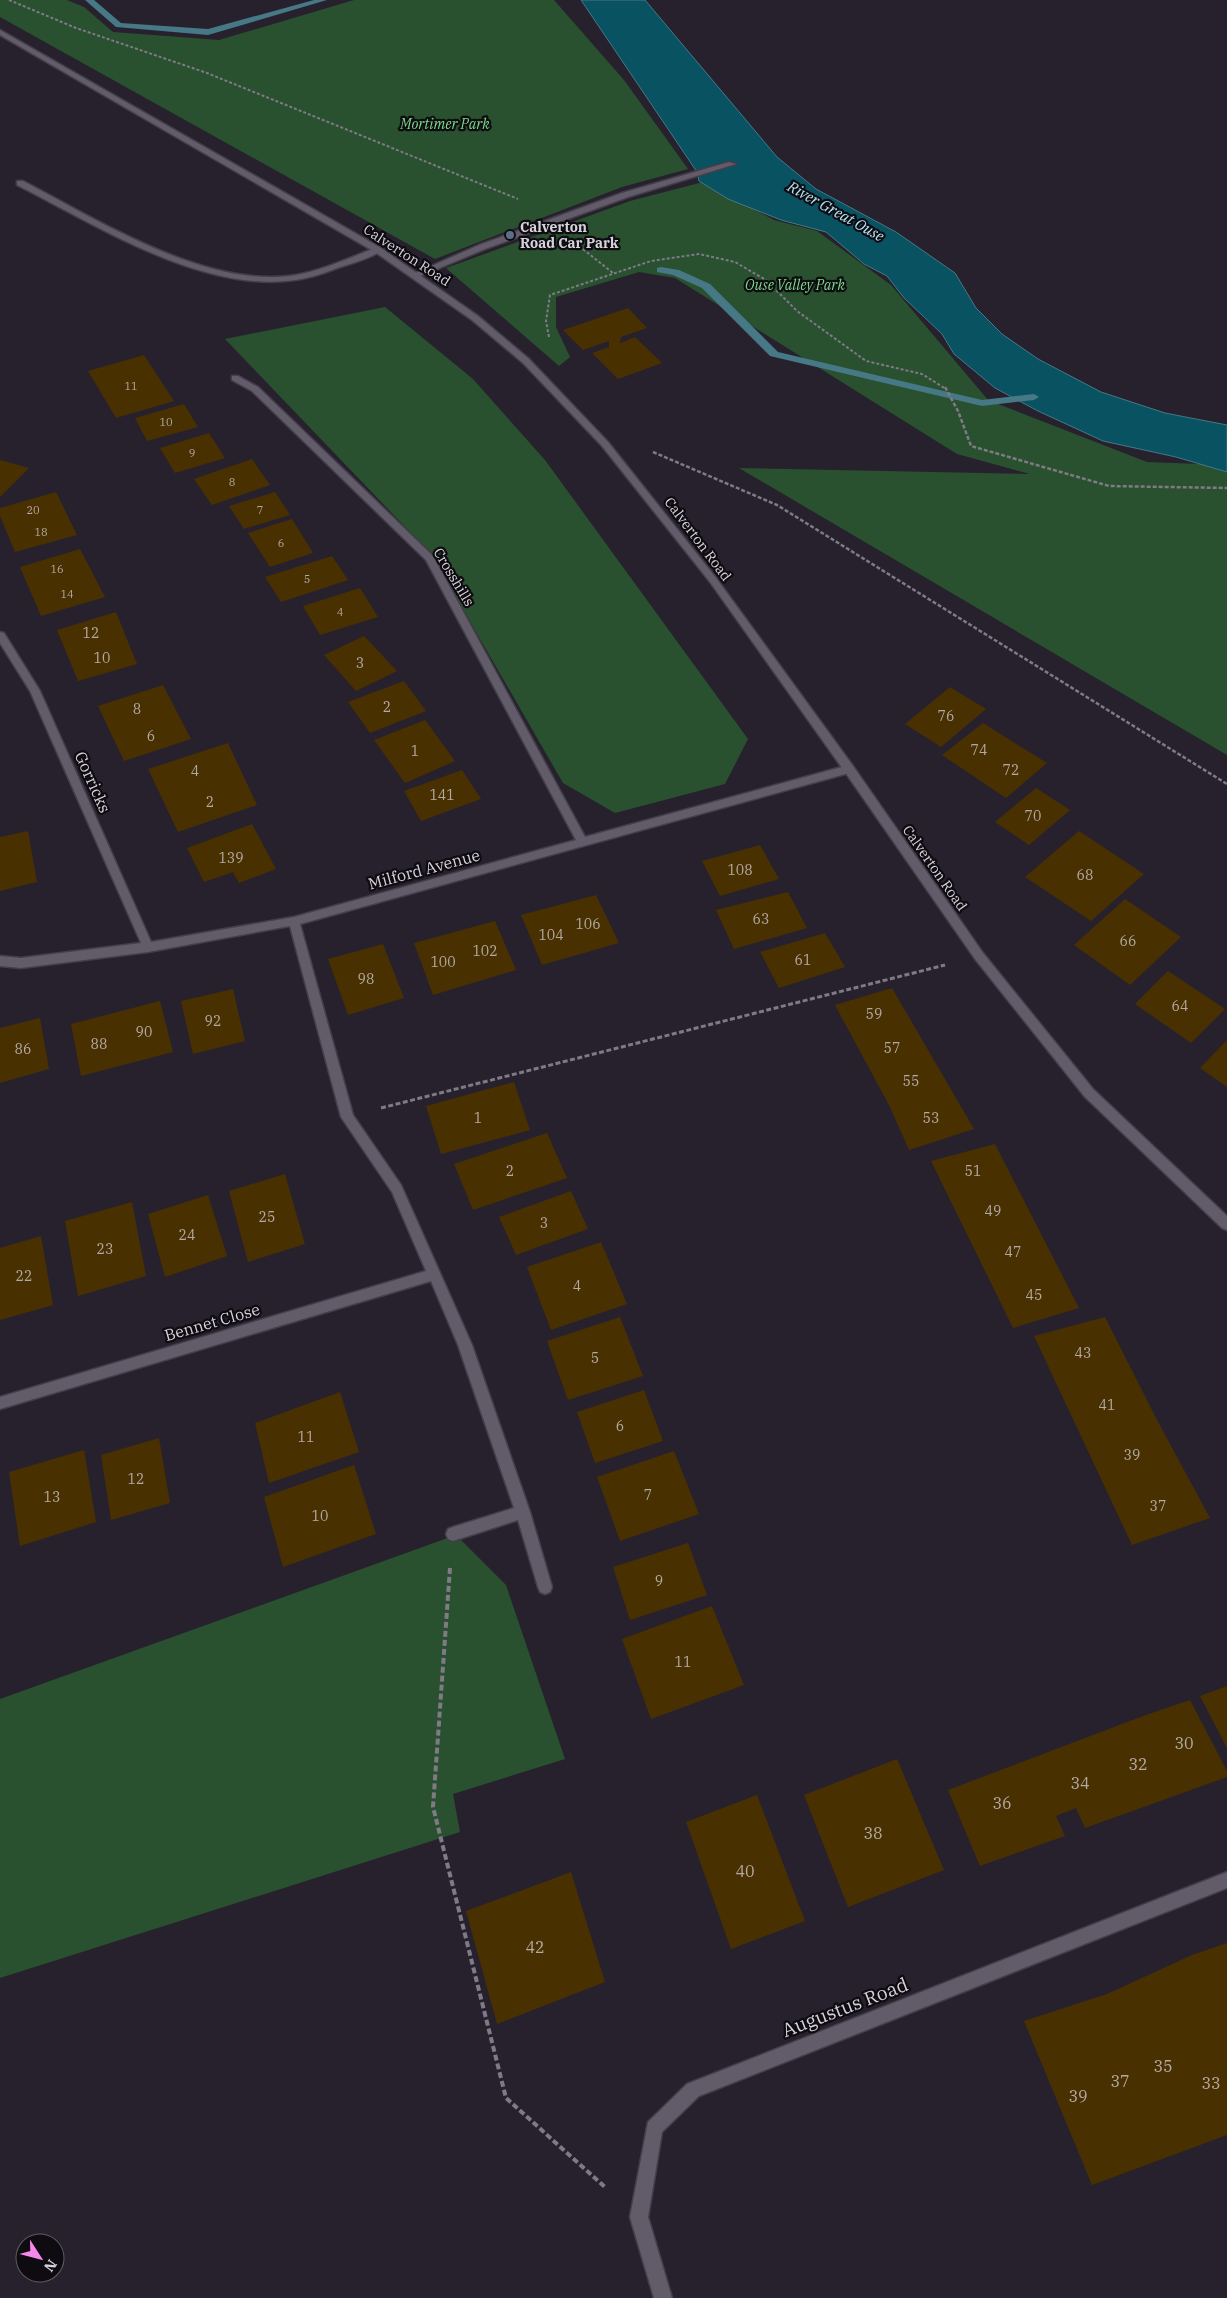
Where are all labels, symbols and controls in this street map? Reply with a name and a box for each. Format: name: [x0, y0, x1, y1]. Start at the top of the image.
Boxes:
park label: Mortimer Park: [399, 115, 490, 133]
water label: River Great Ouse: [783, 176, 888, 246]
place label: Calverton Road Car Park: [520, 218, 619, 252]
street label: Calverton Road: [360, 220, 454, 290]
marker: Calverton Road Car Park: [504, 229, 516, 241]
park label: Ouse Valley Park: [745, 276, 845, 294]
house number: 11: [124, 379, 138, 393]
house number: 10: [159, 415, 173, 429]
house number: 9: [189, 446, 195, 460]
house number: 8: [229, 475, 235, 489]
street label: Calverton Road: [661, 493, 736, 585]
house number: 20: [26, 503, 40, 517]
house number: 7: [257, 503, 263, 517]
house number: 18: [34, 525, 48, 539]
house number: 6: [278, 536, 284, 550]
street label: Crosshills: [430, 545, 479, 610]
house number: 16: [50, 562, 64, 576]
house number: 5: [304, 572, 310, 586]
house number: 14: [60, 587, 74, 601]
house number: 4: [337, 605, 344, 619]
house number: 12: [83, 624, 99, 642]
house number: 10: [94, 649, 110, 667]
house number: 3: [356, 654, 364, 672]
house number: 2: [383, 698, 391, 716]
house number: 8: [133, 700, 141, 718]
house number: 76: [938, 707, 954, 725]
house number: 6: [147, 727, 155, 745]
house number: 74: [971, 741, 987, 759]
house number: 1: [411, 742, 419, 760]
street label: Gorricks: [71, 748, 115, 816]
house number: 72: [1003, 761, 1019, 779]
house number: 4: [191, 762, 199, 780]
house number: 141: [429, 786, 455, 804]
house number: 2: [206, 793, 214, 811]
house number: 70: [1025, 807, 1041, 825]
street label: Calverton Road: [899, 822, 971, 915]
street label: Milford Avenue: [366, 844, 482, 894]
house number: 139: [218, 849, 244, 867]
house number: 108: [727, 861, 753, 879]
house number: 68: [1077, 866, 1093, 884]
house number: 63: [753, 910, 769, 928]
house number: 106: [575, 915, 601, 933]
house number: 104: [538, 926, 564, 944]
house number: 66: [1120, 932, 1136, 950]
house number: 102: [472, 942, 498, 960]
house number: 61: [795, 951, 811, 969]
house number: 100: [430, 953, 456, 971]
house number: 98: [358, 970, 374, 988]
house number: 64: [1172, 997, 1188, 1015]
house number: 59: [866, 1005, 882, 1023]
house number: 92: [205, 1012, 221, 1030]
house number: 90: [136, 1023, 152, 1041]
house number: 88: [91, 1035, 107, 1053]
house number: 57: [884, 1039, 900, 1057]
house number: 86: [15, 1040, 31, 1058]
house number: 55: [903, 1072, 919, 1090]
house number: 1: [474, 1109, 482, 1127]
house number: 53: [923, 1109, 939, 1127]
house number: 2: [506, 1162, 514, 1180]
house number: 51: [965, 1162, 981, 1180]
house number: 49: [985, 1202, 1001, 1220]
house number: 25: [259, 1208, 275, 1226]
house number: 3: [540, 1214, 548, 1232]
house number: 24: [179, 1226, 195, 1244]
house number: 23: [97, 1240, 113, 1258]
house number: 47: [1005, 1243, 1021, 1261]
house number: 22: [16, 1267, 32, 1285]
house number: 4: [573, 1277, 581, 1295]
house number: 45: [1026, 1286, 1042, 1304]
street label: Bennet Close: [162, 1299, 262, 1345]
house number: 43: [1075, 1344, 1091, 1362]
house number: 5: [591, 1349, 599, 1367]
house number: 41: [1099, 1396, 1115, 1414]
house number: 6: [616, 1417, 624, 1435]
house number: 11: [298, 1428, 314, 1446]
house number: 39: [1124, 1446, 1140, 1464]
house number: 12: [128, 1470, 144, 1488]
house number: 7: [644, 1486, 652, 1504]
house number: 13: [44, 1488, 60, 1506]
house number: 37: [1150, 1497, 1166, 1515]
house number: 10: [312, 1507, 328, 1525]
house number: 9: [655, 1572, 663, 1590]
house number: 11: [675, 1653, 691, 1671]
house number: 30: [1174, 1733, 1194, 1753]
house number: 32: [1128, 1754, 1148, 1774]
house number: 34: [1070, 1773, 1090, 1793]
house number: 36: [992, 1793, 1012, 1813]
house number: 38: [863, 1823, 883, 1843]
house number: 40: [735, 1861, 755, 1881]
house number: 42: [525, 1937, 545, 1957]
street label: Augustus Road: [779, 1972, 911, 2042]
house number: 35: [1153, 2056, 1173, 2076]
house number: 37: [1110, 2071, 1130, 2091]
house number: 33: [1201, 2073, 1221, 2093]
house number: 39: [1068, 2086, 1088, 2106]
north arrow: [15, 2233, 65, 2283]
text: N: [40, 2256, 61, 2275]

